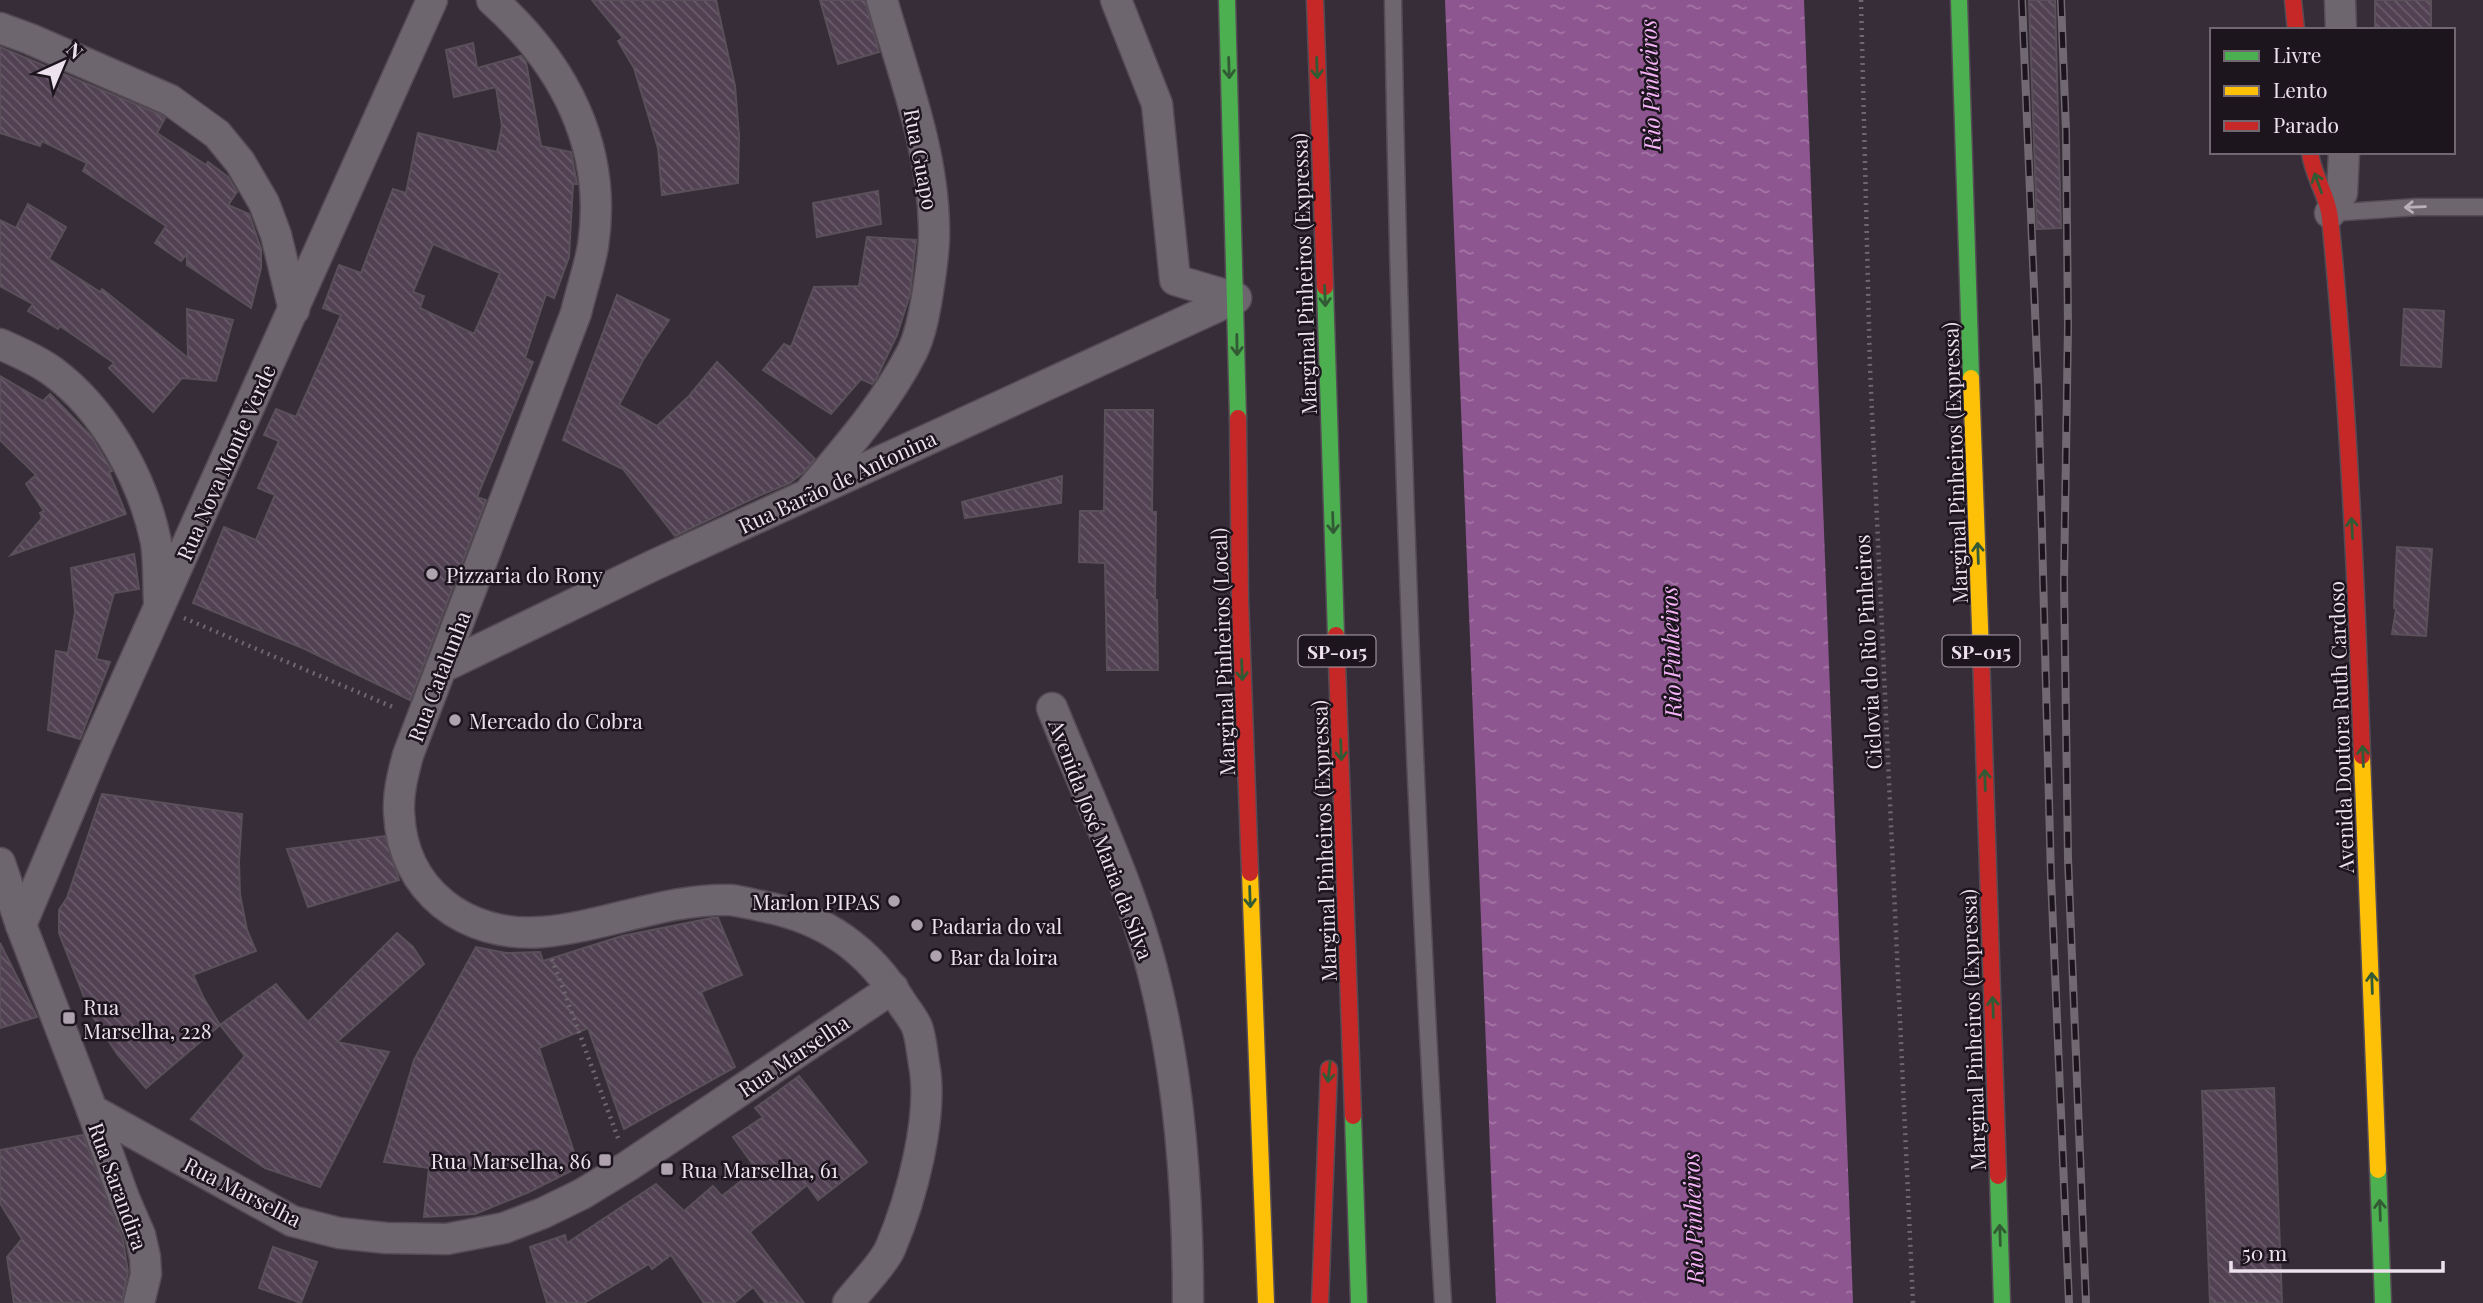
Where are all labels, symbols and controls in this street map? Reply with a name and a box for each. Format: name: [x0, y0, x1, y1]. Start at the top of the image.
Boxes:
water label: Rio Pinheiros: [1631, 18, 1667, 152]
north arrow: [28, 28, 98, 98]
legend: [2210, 28, 2455, 154]
text: N: [62, 36, 90, 64]
text: Livre: [2273, 40, 2321, 68]
one-way arrow: [1223, 56, 1236, 79]
one-way arrow: [1310, 56, 1324, 79]
text: Lento: [2273, 75, 2327, 103]
street label: Rua Guapo: [898, 106, 946, 212]
text: Parado: [2273, 110, 2339, 138]
street label: Marginal Pinheiros (Expressa): [1284, 133, 1322, 415]
one-way arrow: [2311, 172, 2324, 194]
one-way arrow: [2404, 201, 2427, 214]
one-way arrow: [1318, 284, 1331, 307]
street label: Marginal Pinheiros (Expressa): [1935, 322, 1973, 604]
one-way arrow: [1230, 333, 1243, 356]
street label: Rua Nova Monte Verde: [169, 360, 281, 564]
street label: Rua Barão de Antonina: [734, 423, 941, 539]
one-way arrow: [1326, 511, 1339, 534]
one-way arrow: [2346, 517, 2359, 540]
street label: Marginal Pinheiros (Local): [1204, 527, 1240, 777]
street label: Ciclovia do Rio Pinheiros: [1847, 534, 1887, 770]
one-way arrow: [1971, 541, 1985, 564]
place label: Pizzaria do Rony: [446, 560, 603, 588]
marker: Pizzaria do Rony: [424, 566, 440, 582]
street label: Avenida Doutora Ruth Cardoso: [2321, 581, 2359, 874]
water label: Rio Pinheiros: [1652, 585, 1688, 719]
street label: Rua Catalunha: [400, 606, 476, 745]
road number: SP-015: [1298, 636, 1376, 666]
road number: SP-015: [1942, 636, 2020, 666]
one-way arrow: [1236, 658, 1249, 681]
street label: Marginal Pinheiros (Expressa): [1304, 700, 1342, 982]
place label: Mercado do Cobra: [469, 706, 643, 734]
marker: Mercado do Cobra: [447, 712, 463, 728]
street label: Avenida José Maria da Silva: [1043, 714, 1161, 963]
one-way arrow: [1334, 739, 1347, 762]
one-way arrow: [2356, 744, 2369, 767]
one-way arrow: [1979, 769, 1992, 792]
one-way arrow: [1244, 886, 1257, 909]
place label: Marlon PIPAS: [752, 887, 880, 915]
street label: Marginal Pinheiros (Expressa): [1953, 889, 1991, 1171]
marker: Marlon PIPAS: [886, 893, 902, 909]
place label: Padaria do val: [931, 911, 1062, 939]
marker: Padaria do val: [909, 917, 925, 933]
place label: Bar da loira: [950, 942, 1058, 970]
marker: Bar da loira: [928, 948, 944, 964]
one-way arrow: [2365, 972, 2378, 995]
place label: Rua Marselha, 228: [83, 992, 212, 1044]
one-way arrow: [1986, 996, 1999, 1019]
street label: Rua Marselha: [732, 1007, 854, 1102]
marker: Rua Marselha, 228: [61, 1010, 77, 1026]
one-way arrow: [1322, 1060, 1335, 1083]
street label: Rua Sarandira: [83, 1118, 155, 1254]
place label: Rua Marselha, 86: [430, 1146, 591, 1174]
street label: Rua Marselha: [180, 1149, 307, 1233]
water label: Rio Pinheiros: [1674, 1151, 1710, 1285]
marker: Rua Marselha, 86: [597, 1152, 613, 1168]
place label: Rua Marselha, 61: [681, 1155, 839, 1183]
marker: Rua Marselha, 61: [659, 1161, 675, 1177]
one-way arrow: [2373, 1199, 2386, 1222]
one-way arrow: [1993, 1224, 2006, 1247]
scale bar: [2231, 1230, 2443, 1274]
text: 50 m: [2242, 1238, 2288, 1266]

